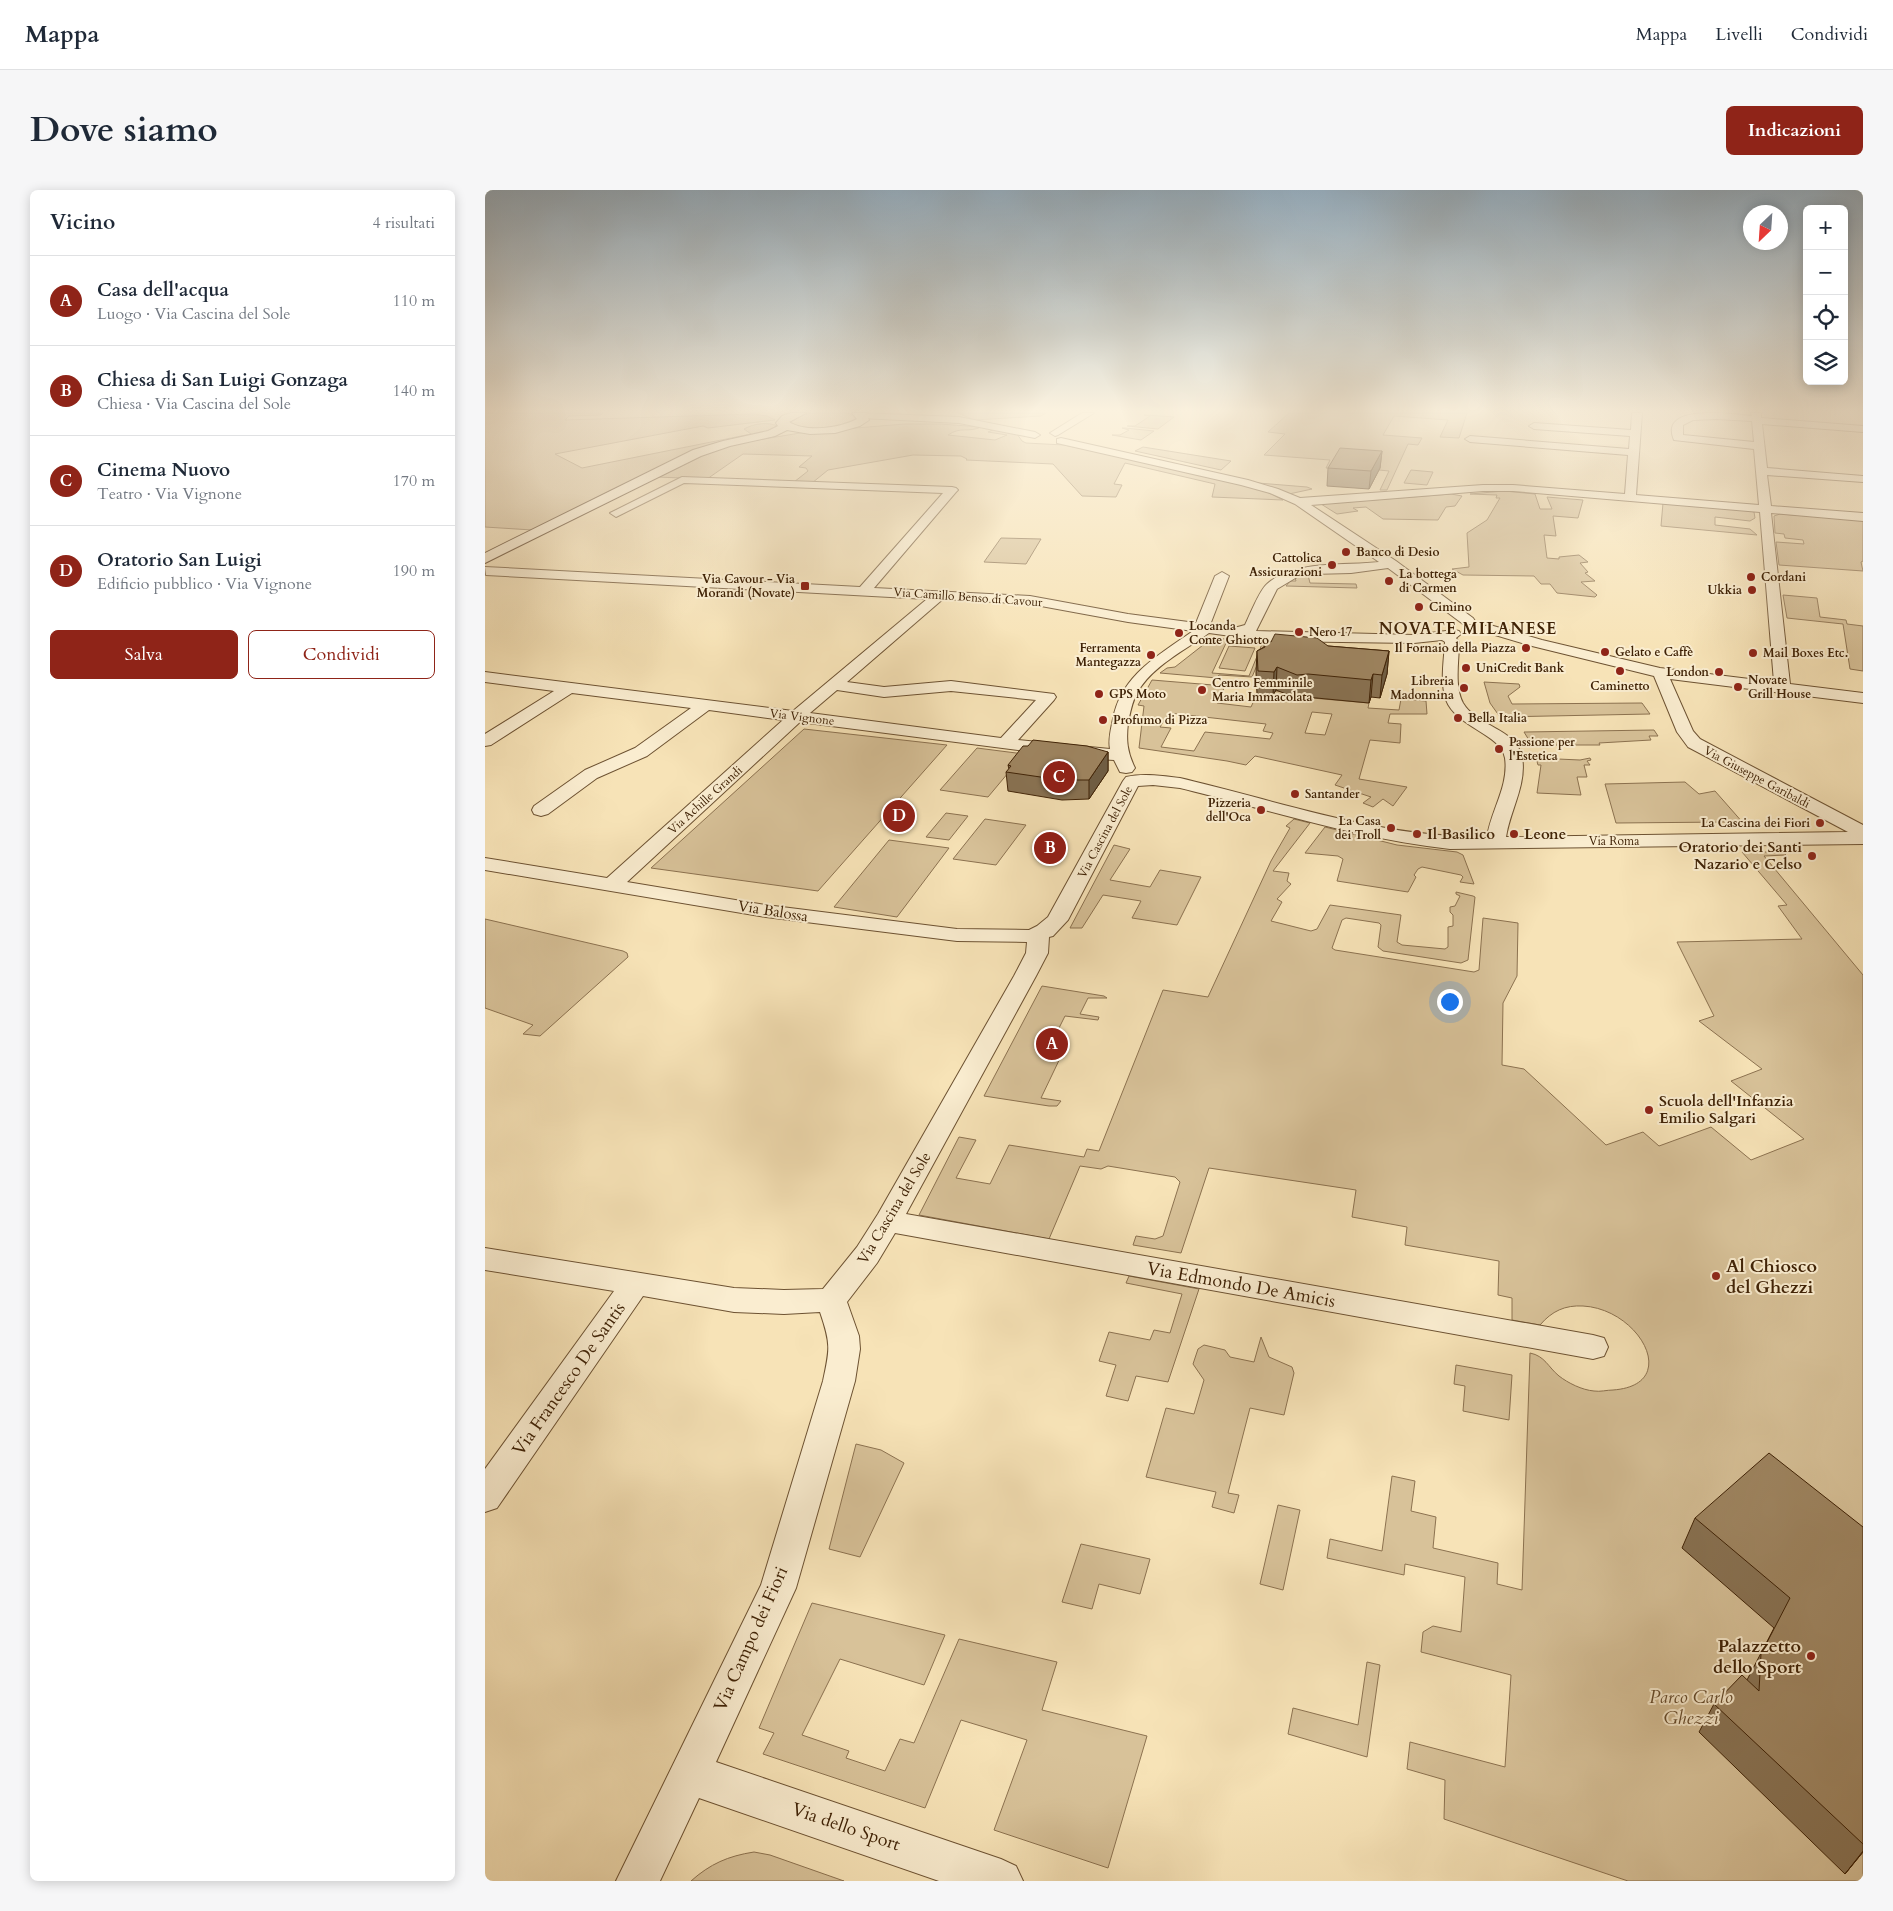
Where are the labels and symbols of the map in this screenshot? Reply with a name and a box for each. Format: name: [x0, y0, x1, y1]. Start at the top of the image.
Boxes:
north arrow: [1743, 205, 1788, 250]
place label: Banco di Desio: [1356, 544, 1439, 560]
marker: Banco di Desio: [1340, 546, 1352, 558]
place label: Cattolica Assicurazioni: [1249, 550, 1322, 580]
marker: Cattolica Assicurazioni: [1326, 559, 1338, 571]
place label: La bottega di Carmen: [1399, 566, 1457, 596]
place label: Cordani: [1761, 569, 1806, 585]
place label: Via Cavour - Via Morandi (Novate): [697, 571, 795, 601]
marker: Cordani: [1745, 571, 1757, 583]
marker: La bottega di Carmen: [1383, 575, 1395, 587]
marker: Via Cavour - Via Morandi (Novate): [799, 580, 811, 592]
place label: Ukkia: [1707, 582, 1742, 598]
street label: Via Camillo Benso di Cavour: [893, 584, 1044, 610]
marker: Ukkia: [1746, 584, 1758, 596]
place label: Cimino: [1429, 599, 1472, 615]
marker: Cimino: [1413, 601, 1425, 613]
place label: Locanda Conte Ghiotto: [1189, 618, 1269, 648]
district label: NOVATE MILANESE: [1379, 618, 1557, 640]
place label: Nero 17: [1309, 624, 1352, 640]
marker: Nero 17: [1293, 626, 1305, 638]
marker: Locanda Conte Ghiotto: [1173, 627, 1185, 639]
place label: Ferramenta Mantegazza: [1075, 640, 1141, 670]
place label: Il Fornaio della Piazza: [1394, 640, 1516, 656]
marker: Il Fornaio della Piazza: [1520, 642, 1532, 654]
place label: Gelato e Caffè: [1615, 644, 1693, 660]
place label: Mail Boxes Etc.: [1763, 645, 1848, 661]
marker: Gelato e Caffè: [1599, 646, 1611, 658]
marker: Mail Boxes Etc.: [1747, 647, 1759, 659]
marker: Ferramenta Mantegazza: [1145, 649, 1157, 661]
place label: UniCredit Bank: [1476, 660, 1565, 676]
marker: UniCredit Bank: [1460, 662, 1472, 674]
place label: London: [1666, 664, 1709, 680]
marker: Caminetto: [1614, 665, 1626, 677]
marker: London: [1713, 666, 1725, 678]
place label: Novate Grill House: [1748, 672, 1811, 702]
place label: Libreria Madonnina: [1390, 673, 1454, 703]
place label: Centro Femminile Maria Immacolata: [1212, 675, 1313, 705]
place label: Caminetto: [1590, 678, 1650, 694]
marker: Novate Grill House: [1732, 681, 1744, 693]
marker: Libreria Madonnina: [1458, 682, 1470, 694]
marker: Centro Femminile Maria Immacolata: [1196, 684, 1208, 696]
place label: GPS Moto: [1109, 686, 1166, 702]
marker: GPS Moto: [1093, 688, 1105, 700]
street label: Via Vignone: [769, 705, 835, 729]
place label: Bella Italia: [1468, 710, 1527, 726]
place label: Profumo di Pizza: [1113, 712, 1207, 728]
marker: Bella Italia: [1452, 712, 1464, 724]
marker: Profumo di Pizza: [1097, 714, 1109, 726]
place label: Passione per l'Estetica: [1509, 734, 1575, 764]
street label: Via Giuseppe Garibaldi: [1701, 742, 1813, 812]
marker: Passione per l'Estetica: [1493, 743, 1505, 755]
pin: C: [1043, 758, 1075, 796]
street label: Via Achille Grandi: [664, 762, 746, 838]
street label: Via Cascina del Sole: [1074, 783, 1136, 881]
place label: Santander: [1305, 786, 1360, 802]
marker: Santander: [1289, 788, 1301, 800]
place label: Pizzeria dell'Oca: [1206, 795, 1251, 825]
pin: D: [883, 797, 915, 835]
marker: Pizzeria dell'Oca: [1255, 804, 1267, 816]
place label: La Casa dei Troll: [1335, 813, 1381, 843]
place label: La Cascina dei Fiori: [1701, 815, 1810, 831]
marker: La Cascina dei Fiori: [1814, 817, 1826, 829]
marker: La Casa dei Troll: [1385, 822, 1397, 834]
place label: Il Basilico: [1427, 824, 1495, 844]
place label: Leone: [1524, 824, 1566, 844]
marker: Il Basilico: [1411, 828, 1423, 840]
marker: Leone: [1508, 828, 1520, 840]
pin: B: [1034, 829, 1066, 867]
street label: Via Roma: [1589, 833, 1640, 849]
place label: Oratorio dei Santi Nazario e Celso: [1678, 837, 1802, 874]
marker: Oratorio dei Santi Nazario e Celso: [1806, 850, 1818, 862]
street label: Via Balossa: [736, 896, 810, 927]
your location: [1437, 989, 1463, 1015]
pin: A: [1036, 1025, 1068, 1063]
place label: Scuola dell'Infanzia Emilio Salgari: [1659, 1091, 1794, 1128]
marker: Scuola dell'Infanzia Emilio Salgari: [1643, 1104, 1655, 1116]
street label: Via Cascina del Sole: [853, 1148, 936, 1268]
place label: Al Chiosco del Ghezzi: [1726, 1254, 1817, 1300]
street label: Via Edmondo De Amicis: [1145, 1256, 1337, 1314]
marker: Al Chiosco del Ghezzi: [1710, 1270, 1722, 1282]
street label: Via Francesco De Santis: [506, 1297, 632, 1461]
street label: Via Campo dei Fiori: [708, 1563, 794, 1715]
place label: Palazzetto dello Sport: [1713, 1634, 1802, 1680]
marker: Palazzetto dello Sport: [1805, 1650, 1817, 1662]
park label: Parco Carlo Ghezzi: [1649, 1685, 1733, 1731]
street label: Via dello Sport: [789, 1797, 904, 1857]

